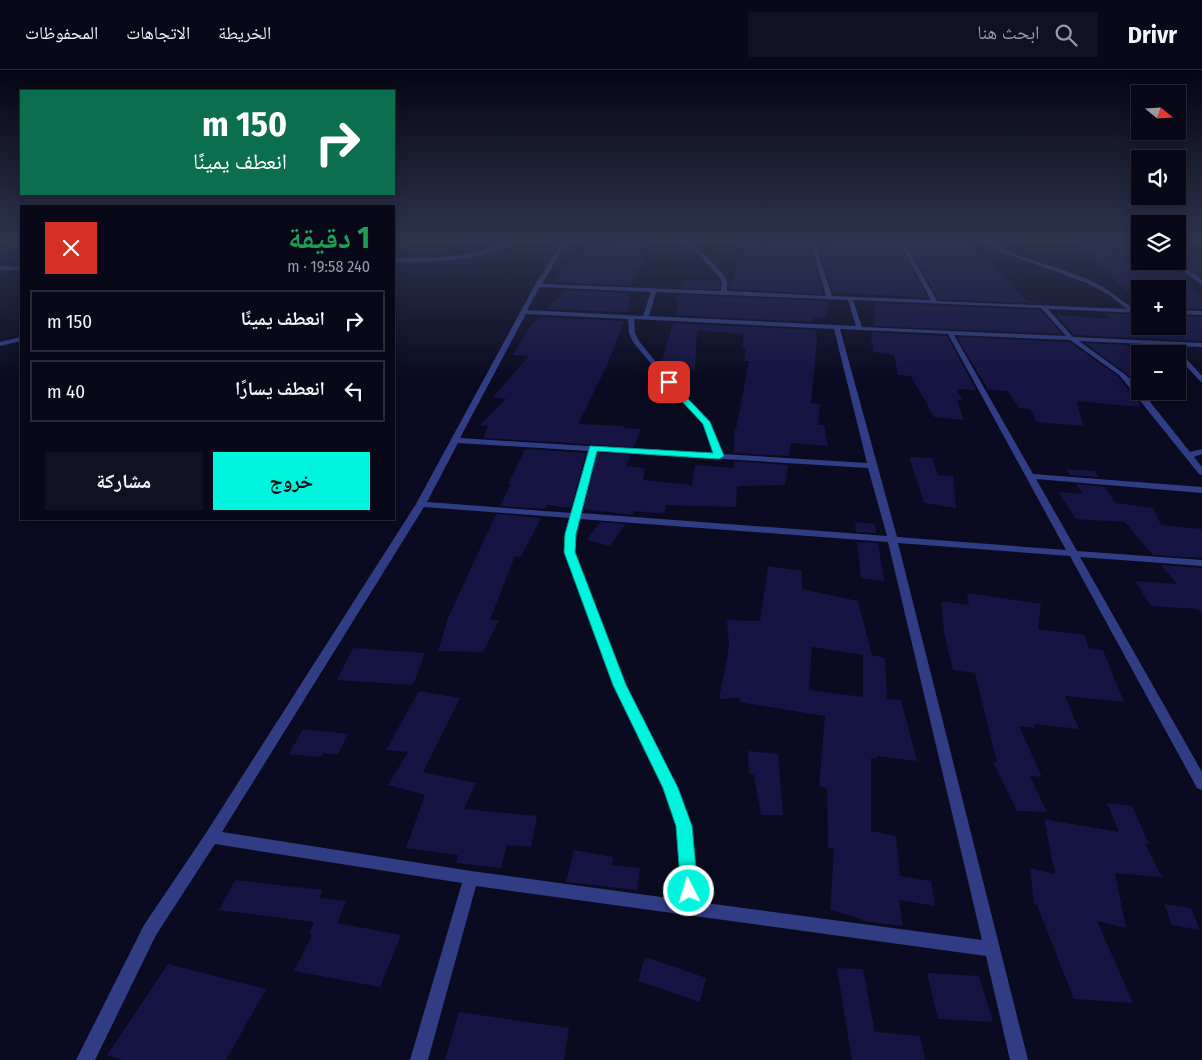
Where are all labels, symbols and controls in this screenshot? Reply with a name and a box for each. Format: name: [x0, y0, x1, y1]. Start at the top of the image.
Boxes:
search box: [748, 12, 1098, 57]
text: ابحث هنا: [977, 21, 1040, 44]
icon: search: [1052, 21, 1080, 49]
text: Drivr: [1128, 21, 1177, 49]
text: المحفوظات: [25, 22, 98, 44]
text: الاتجاهات: [126, 22, 190, 44]
text: الخريطة: [218, 22, 271, 44]
north arrow: [1131, 85, 1186, 140]
map controls: [1131, 85, 1186, 400]
text: 150 m: [202, 103, 287, 145]
icon: right: [305, 110, 370, 175]
text: انعطف يمينًا: [193, 148, 287, 175]
button: sound: [1131, 150, 1186, 205]
button: layers: [1131, 215, 1186, 270]
text: 1 دقيقة: [288, 220, 370, 256]
button: close: [45, 222, 97, 274]
text: 240 m · 19:58: [287, 257, 370, 276]
button: +: [1131, 280, 1186, 335]
text: انعطف يمينًا: [240, 307, 325, 330]
icon: right: [340, 307, 368, 335]
text: 150 m: [47, 310, 92, 333]
button: −: [1131, 345, 1186, 400]
pin: [648, 361, 690, 403]
icon: arrive: [655, 368, 683, 396]
text: انعطف يسارًا: [235, 377, 325, 400]
icon: left: [340, 377, 368, 405]
text: 40 m: [47, 380, 85, 403]
button: مشاركة: [45, 452, 203, 510]
button: خروج: [213, 452, 370, 510]
position arrow: [662, 864, 714, 916]

